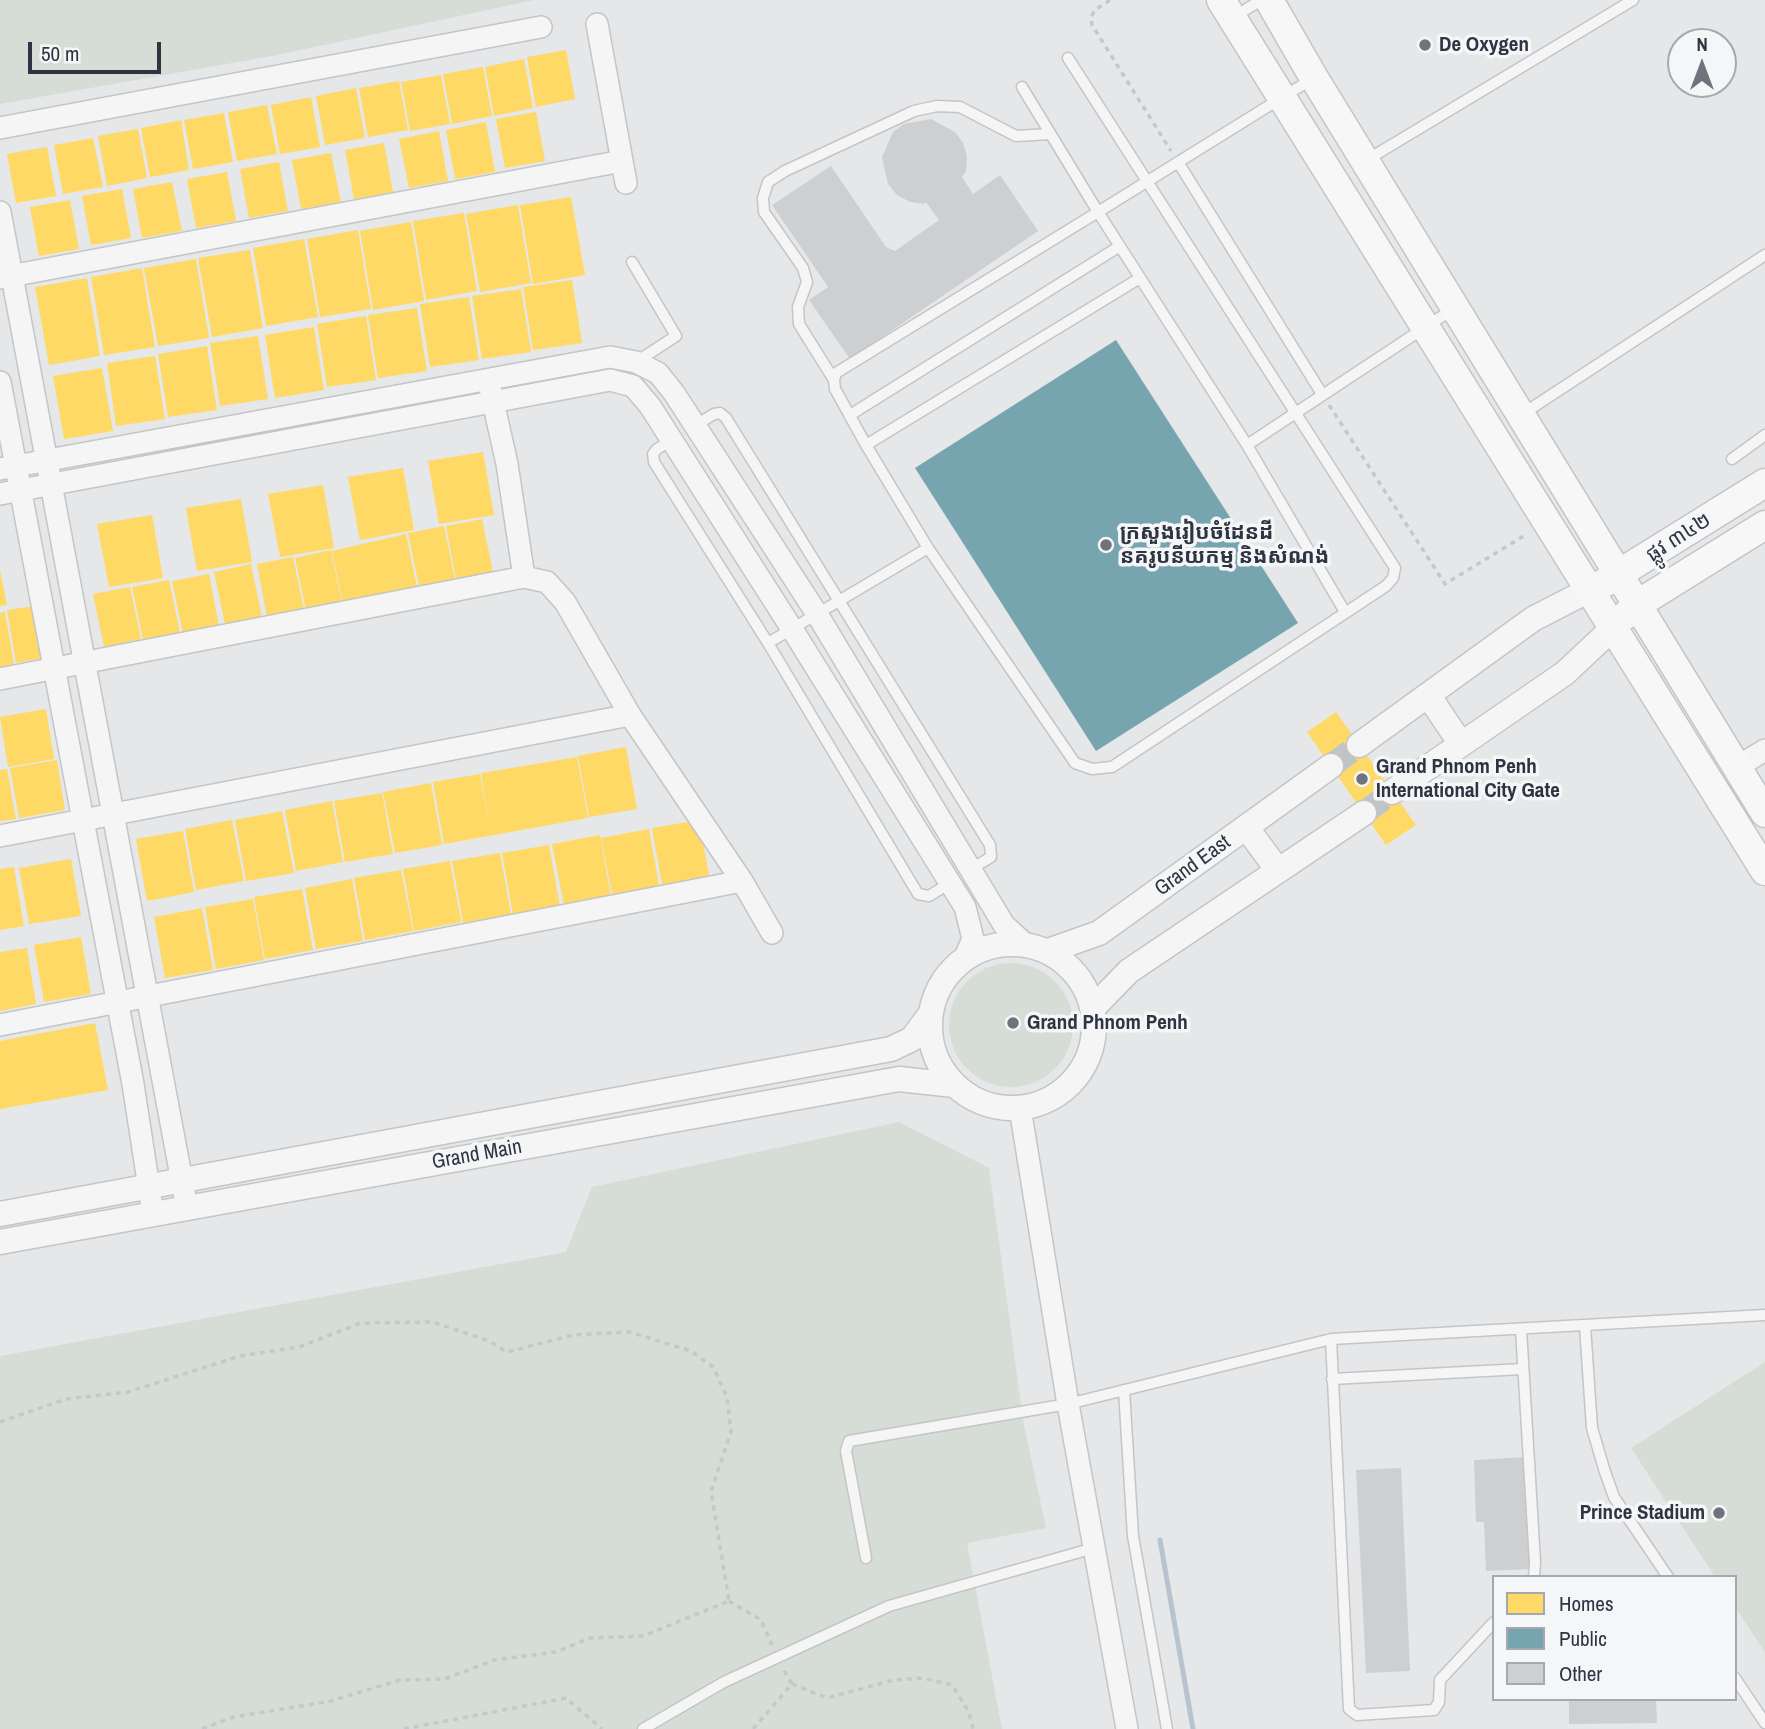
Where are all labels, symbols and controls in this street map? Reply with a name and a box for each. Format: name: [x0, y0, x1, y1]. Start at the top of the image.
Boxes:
scale bar: [32, 28, 164, 72]
north arrow: [1667, 28, 1737, 98]
text: N: [1696, 31, 1708, 57]
place label: De Oxygen: [1439, 32, 1529, 58]
marker: De Oxygen: [1417, 37, 1433, 53]
text: 50 m: [41, 39, 79, 68]
street label: ផ្លូវ ៣៤២: [1642, 508, 1716, 568]
place label: ក្រសួងរៀបចំដែនដី នគរូបនីយកម្ម និងសំណង់: [1120, 520, 1329, 570]
marker: ក្រសួងរៀបចំដែនដី នគរូបនីយកម្ម និងសំណង់: [1098, 537, 1114, 553]
place label: Grand Phnom Penh International City Gate: [1376, 754, 1560, 804]
marker: Grand Phnom Penh International City Gate: [1354, 771, 1370, 787]
street label: Grand East: [1150, 830, 1236, 902]
place label: Grand Phnom Penh: [1027, 1010, 1188, 1036]
marker: Grand Phnom Penh: [1005, 1015, 1021, 1031]
street label: Grand Main: [430, 1135, 524, 1175]
place label: Prince Stadium: [1580, 1500, 1705, 1526]
marker: Prince Stadium: [1711, 1505, 1727, 1521]
legend: [1492, 1575, 1737, 1701]
text: Homes: [1559, 1589, 1614, 1618]
text: Public: [1559, 1624, 1607, 1653]
text: Other: [1559, 1659, 1602, 1688]

